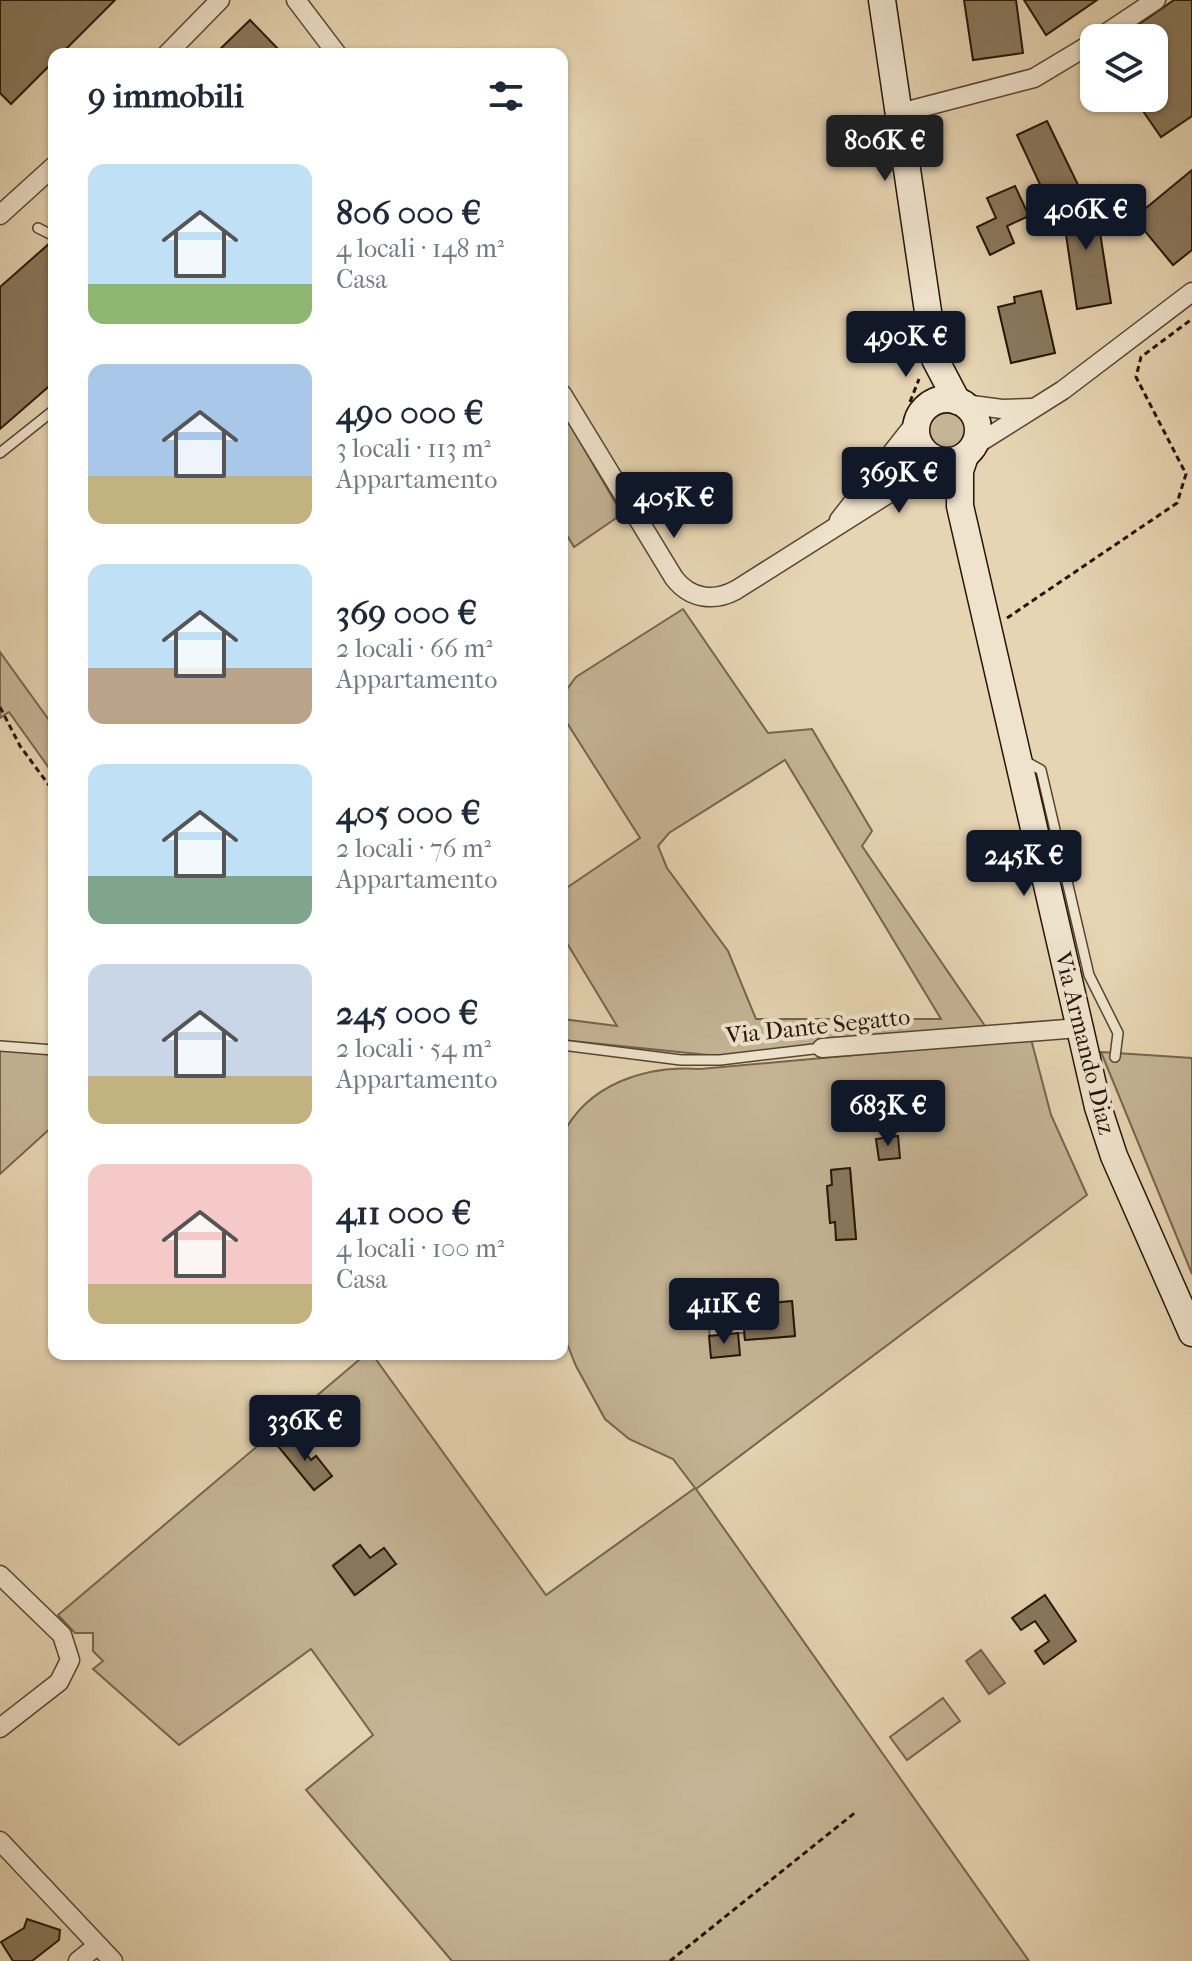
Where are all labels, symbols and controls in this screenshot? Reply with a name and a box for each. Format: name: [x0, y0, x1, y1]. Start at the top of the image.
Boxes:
map controls: [1080, 24, 1168, 112]
button: layers: [1080, 24, 1168, 112]
icon: filters: [484, 74, 528, 118]
text: 9 immobili: [88, 76, 244, 116]
pin: 806K €: [820, 115, 950, 183]
text: 806K €: [844, 125, 926, 156]
pin: 406K €: [1021, 184, 1151, 252]
text: 806 000 €: [336, 193, 481, 233]
text: 406K €: [1044, 194, 1128, 225]
icon: home: [152, 196, 248, 292]
text: 4 locali · 148 m²: [336, 233, 504, 264]
text: Casa: [336, 264, 387, 295]
pin: 490K €: [841, 311, 971, 379]
text: 490K €: [864, 321, 948, 352]
text: 490 000 €: [336, 393, 484, 433]
icon: home: [152, 396, 248, 492]
text: 3 locali · 113 m²: [336, 433, 491, 464]
pin: 369K €: [834, 447, 964, 515]
text: 369K €: [860, 457, 938, 488]
text: Appartamento: [336, 464, 497, 495]
pin: 405K €: [609, 472, 739, 540]
text: 405K €: [634, 482, 714, 513]
text: 369 000 €: [336, 593, 477, 633]
icon: home: [152, 596, 248, 692]
text: 2 locali · 66 m²: [336, 633, 493, 664]
text: Appartamento: [336, 664, 497, 695]
text: 405 000 €: [336, 793, 481, 833]
icon: home: [152, 796, 248, 892]
pin: 245K €: [959, 830, 1089, 898]
text: 2 locali · 76 m²: [336, 833, 491, 864]
text: 245K €: [984, 840, 1064, 871]
text: Appartamento: [336, 864, 497, 895]
street label: Via Armando Diaz: [1049, 948, 1121, 1138]
text: 245 000 €: [336, 993, 478, 1033]
icon: home: [152, 996, 248, 1092]
street label: Via Dante Segatto: [723, 1002, 912, 1050]
text: 2 locali · 54 m²: [336, 1033, 491, 1064]
text: Appartamento: [336, 1064, 497, 1095]
pin: 683K €: [823, 1080, 953, 1148]
text: 683K €: [849, 1090, 927, 1121]
text: 411 000 €: [336, 1193, 471, 1233]
icon: home: [152, 1196, 248, 1292]
text: 4 locali · 100 m²: [336, 1233, 504, 1264]
text: Casa: [336, 1264, 387, 1295]
pin: 411K €: [659, 1278, 789, 1346]
text: 411K €: [687, 1288, 761, 1319]
pin: 336K €: [240, 1395, 370, 1463]
text: 336K €: [267, 1405, 343, 1436]

